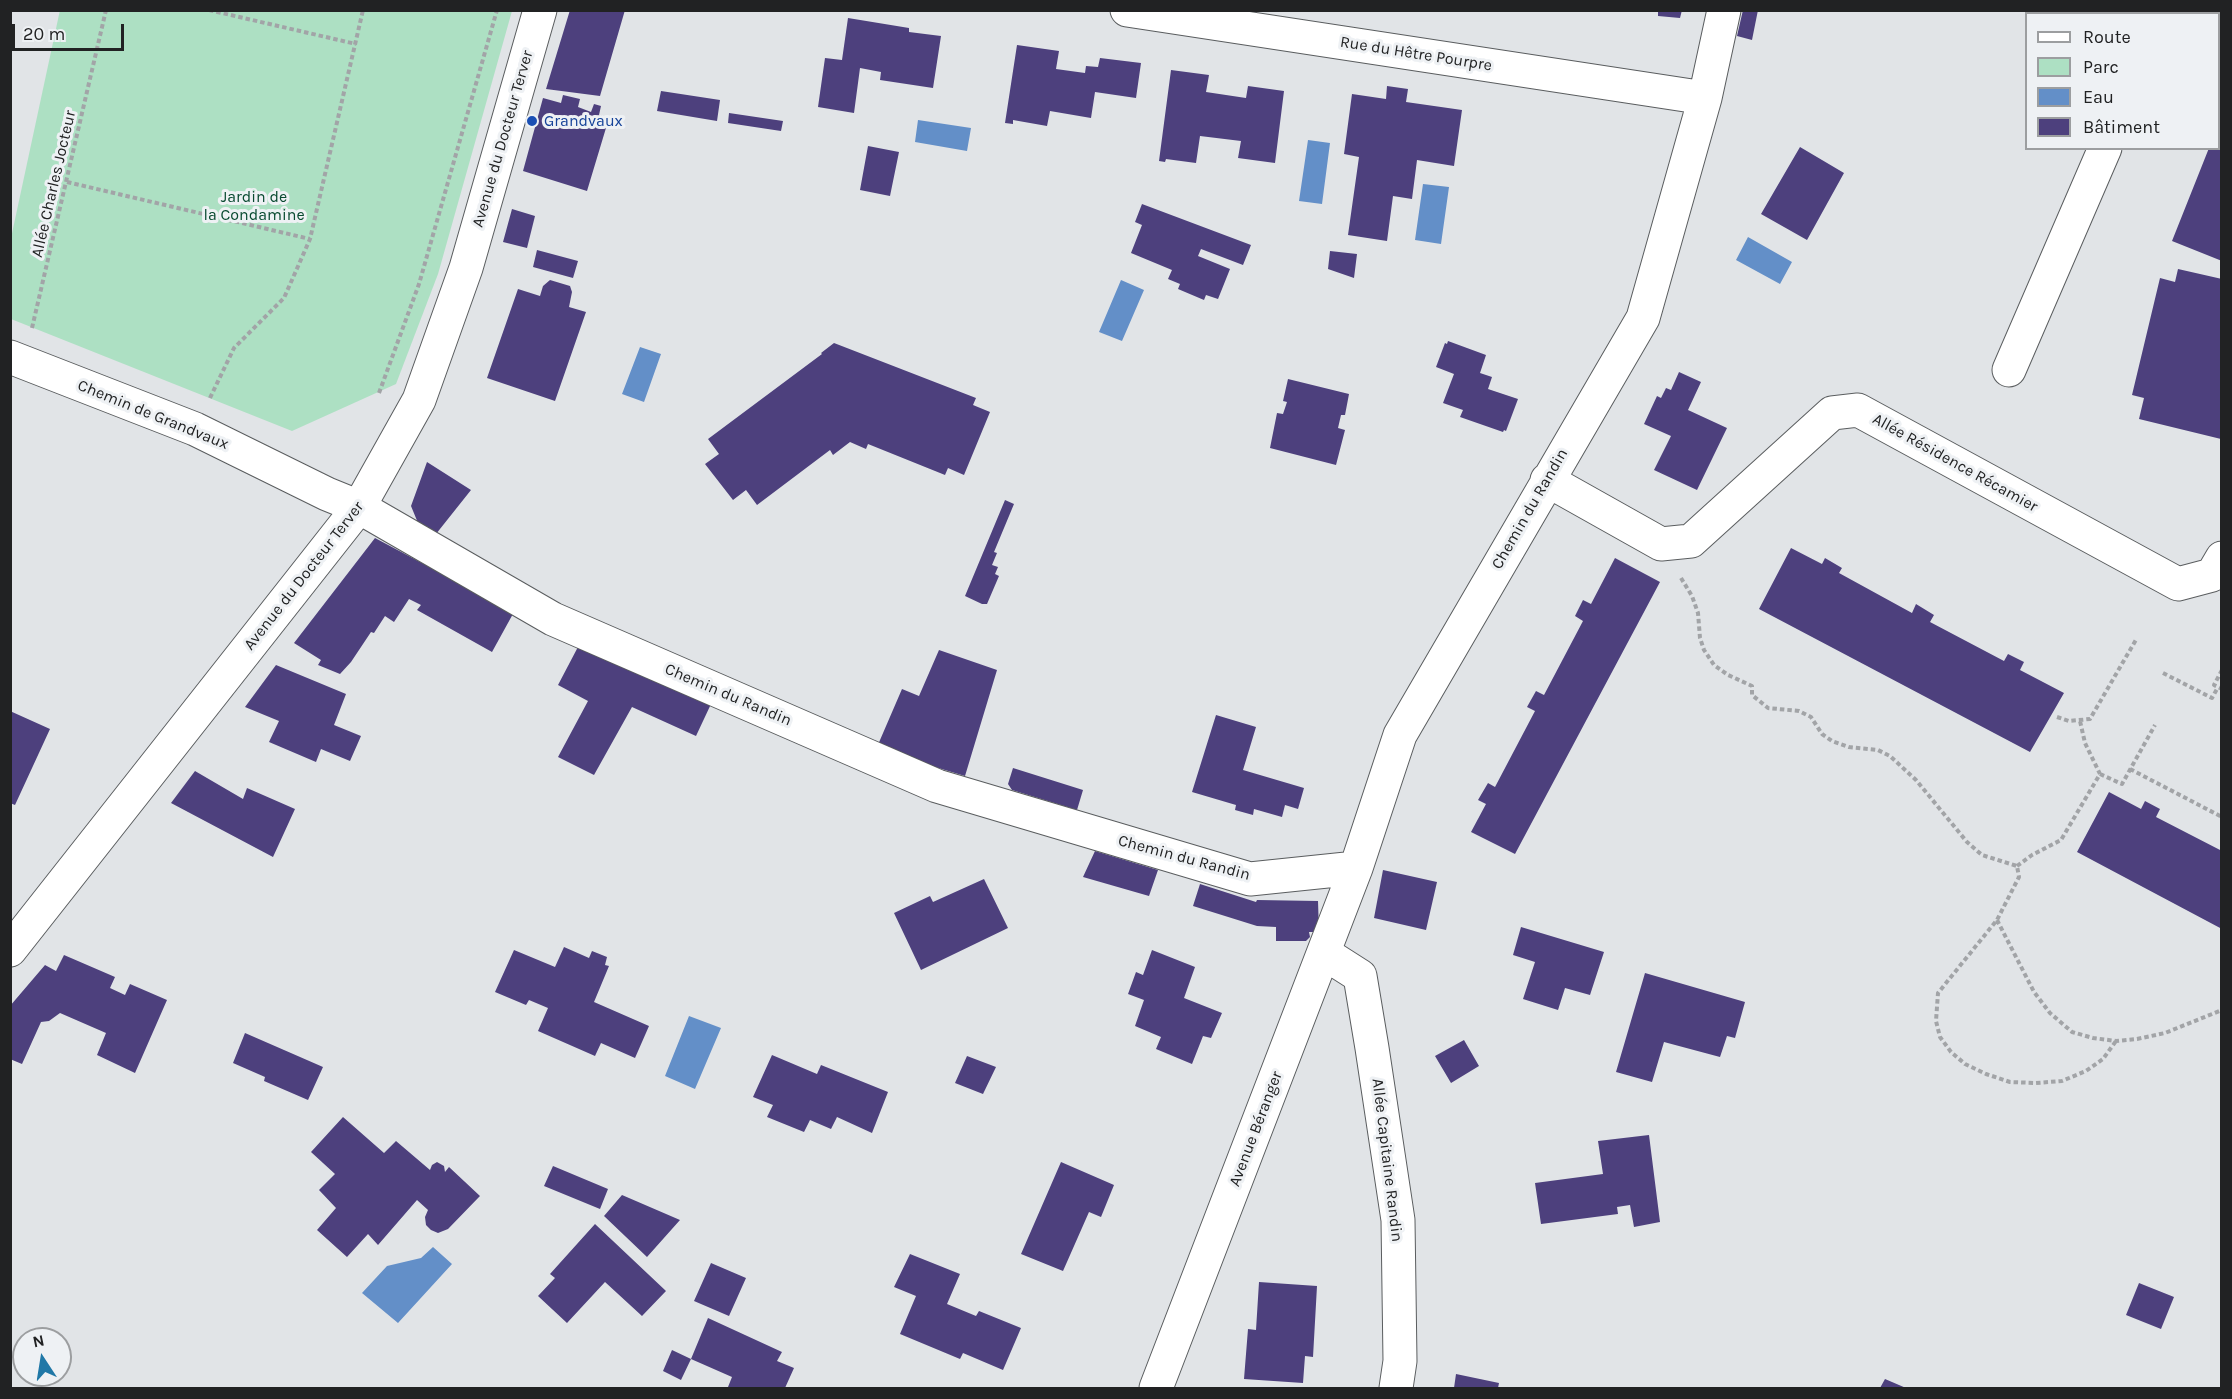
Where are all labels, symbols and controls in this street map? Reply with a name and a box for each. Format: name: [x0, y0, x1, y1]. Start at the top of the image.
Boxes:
scale bar: [15, 12, 128, 50]
legend: [2025, 12, 2220, 150]
text: 20 m: [23, 23, 65, 45]
text: Route: [2083, 26, 2131, 48]
street label: Rue du Hêtre Pourpre: [1339, 33, 1493, 75]
street label: Avenue du Docteur Terver: [469, 48, 537, 230]
text: Parc: [2083, 56, 2119, 78]
text: Eau: [2083, 86, 2114, 108]
street label: Allée Charles Jocteur: [28, 109, 80, 259]
place label: Grandvaux: [544, 111, 623, 131]
marker: Grandvaux: [525, 114, 539, 128]
text: Bâtiment: [2083, 116, 2160, 138]
park label: Jardin de la Condamine: [203, 187, 305, 225]
street label: Chemin de Grandvaux: [75, 376, 231, 454]
street label: Allée Résidence Récamier: [1869, 410, 2041, 516]
street label: Chemin du Randin: [1488, 445, 1572, 573]
street label: Avenue du Docteur Terver: [240, 498, 368, 654]
street label: Chemin du Randin: [662, 660, 794, 730]
street label: Chemin du Randin: [1116, 831, 1252, 885]
street label: Avenue Béranger: [1225, 1069, 1287, 1189]
street label: Allée Capitaine Randin: [1367, 1077, 1407, 1243]
north arrow: [12, 1327, 72, 1387]
text: N: [31, 1330, 46, 1351]

